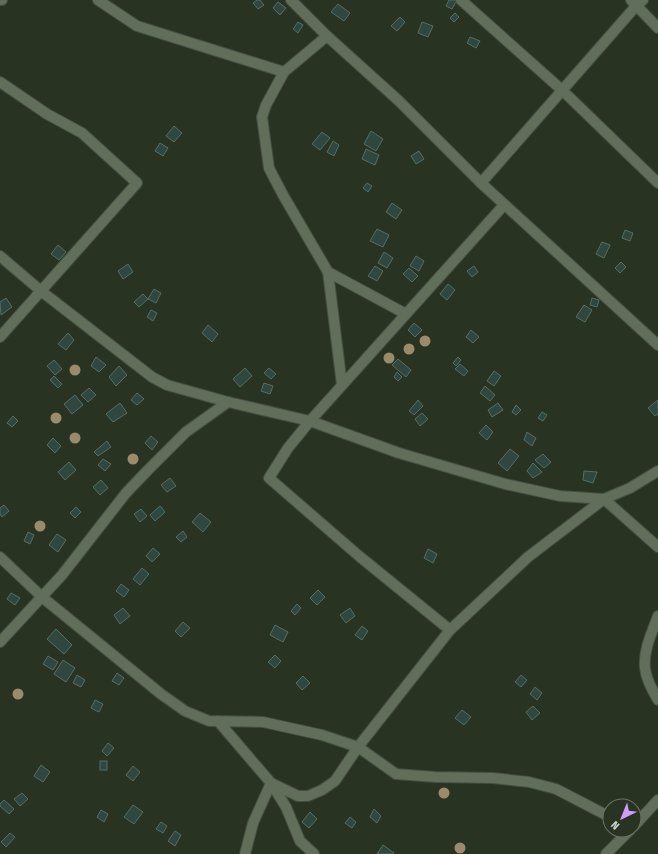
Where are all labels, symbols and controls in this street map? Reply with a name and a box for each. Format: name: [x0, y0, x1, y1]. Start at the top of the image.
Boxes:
north arrow: [602, 798, 642, 838]
text: N: [609, 818, 622, 832]

